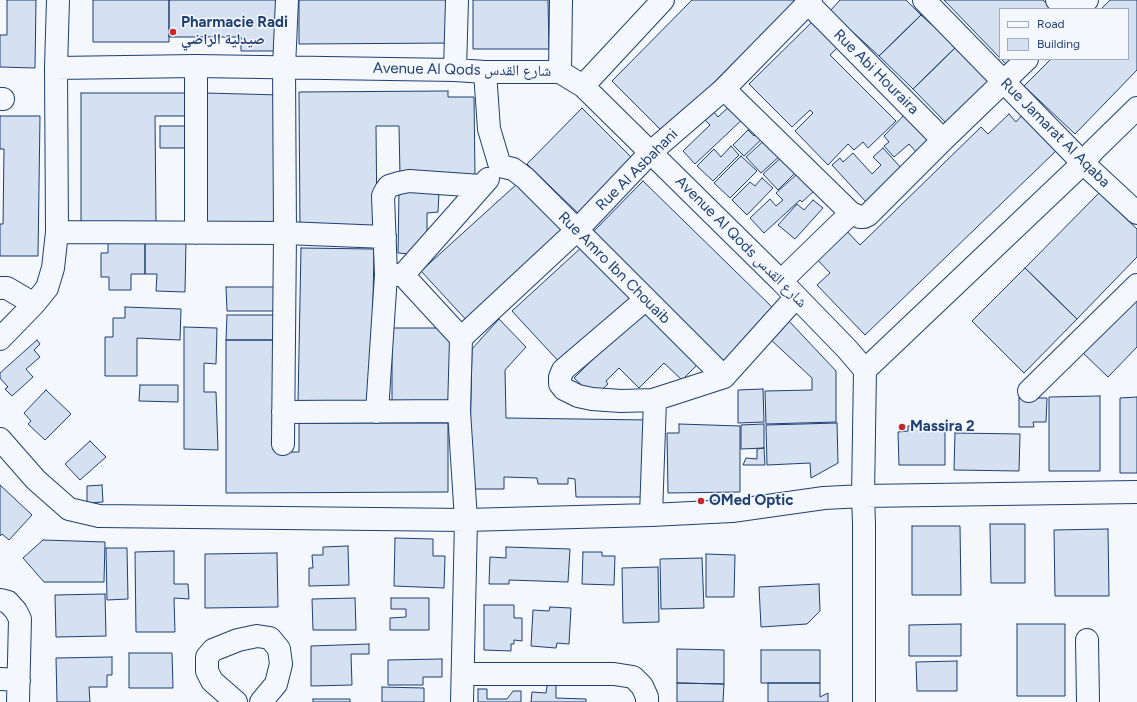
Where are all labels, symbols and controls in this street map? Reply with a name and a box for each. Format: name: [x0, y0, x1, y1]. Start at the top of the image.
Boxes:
legend: [999, 8, 1129, 60]
place label: Pharmacie Radi صيدلية الراضي: [181, 14, 288, 49]
text: Road: [1037, 17, 1065, 31]
street label: Rue Abi Houraira: [830, 26, 922, 118]
marker: Pharmacie Radi صيدلية الراضي: [168, 27, 178, 37]
text: Building: [1037, 37, 1080, 51]
street label: Avenue Al Qods شارع القدس: [373, 59, 551, 81]
street label: Rue Jamarat Al Aqaba: [996, 74, 1114, 192]
street label: Rue Al Asbahani: [592, 125, 682, 215]
street label: Avenue Al Qods شارع القدس: [672, 173, 810, 311]
street label: Rue Amro Ibn Chouaib: [554, 208, 674, 328]
place label: Massira 2: [910, 418, 975, 436]
marker: Massira 2: [897, 422, 907, 432]
place label: OMed Optic: [709, 492, 793, 510]
marker: OMed Optic: [696, 496, 706, 506]

